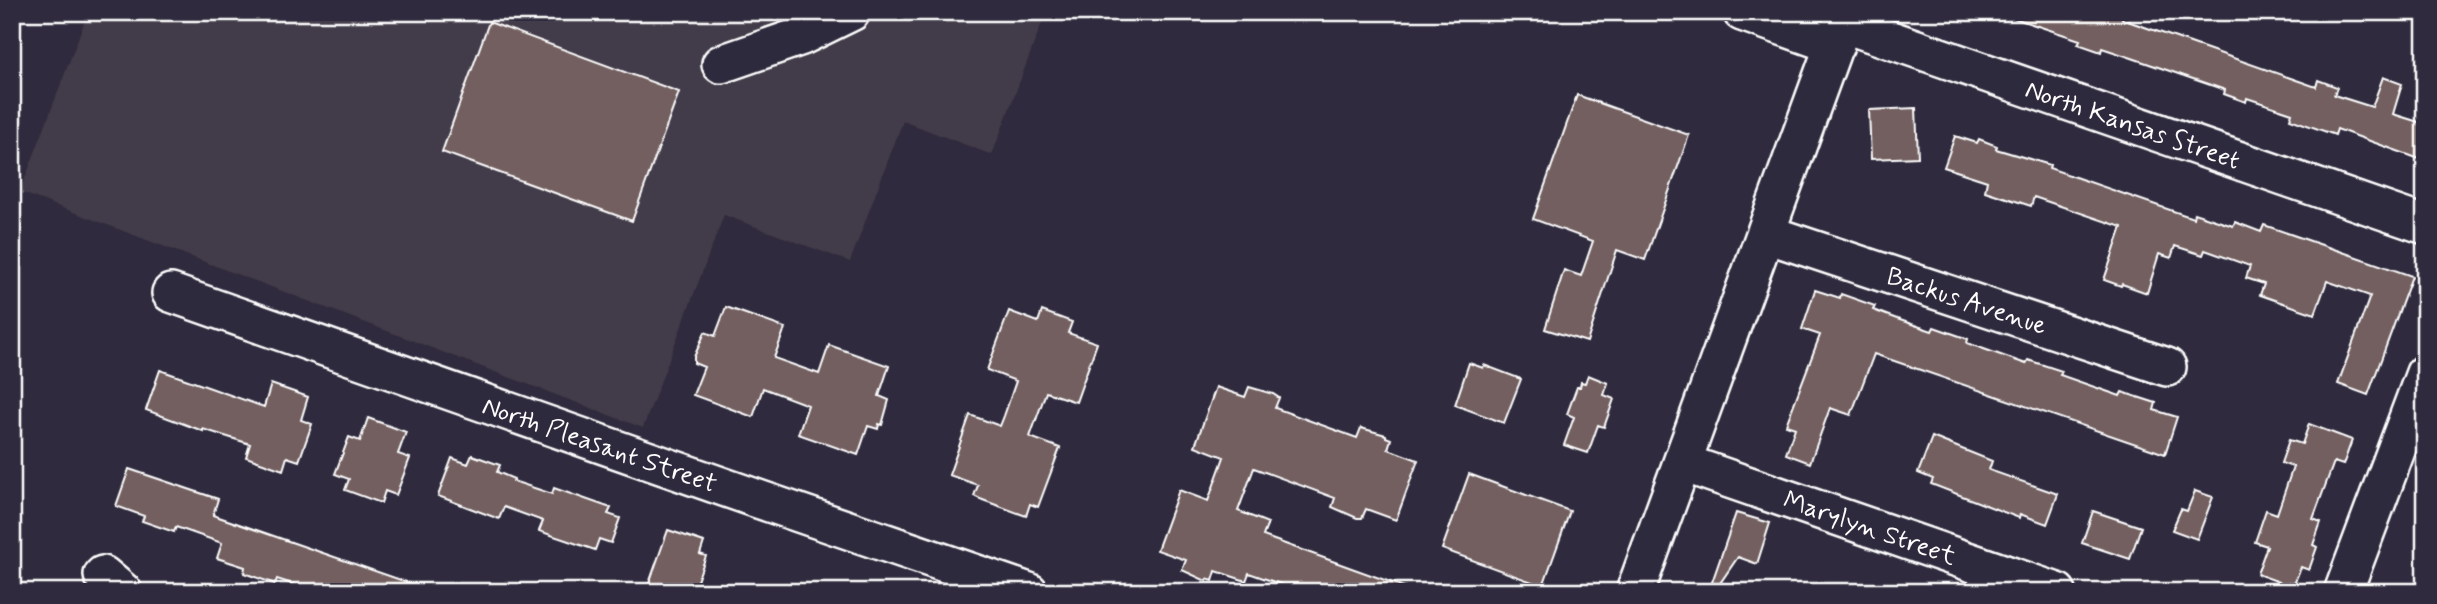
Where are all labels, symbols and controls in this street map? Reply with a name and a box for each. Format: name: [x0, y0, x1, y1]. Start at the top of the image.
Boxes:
street label: North Kansas Street: [2020, 73, 2244, 179]
street label: Backus Avenue: [1882, 260, 2051, 344]
street label: North Pleasant Street: [477, 390, 721, 502]
street label: Marylyn Street: [1778, 483, 1960, 574]

